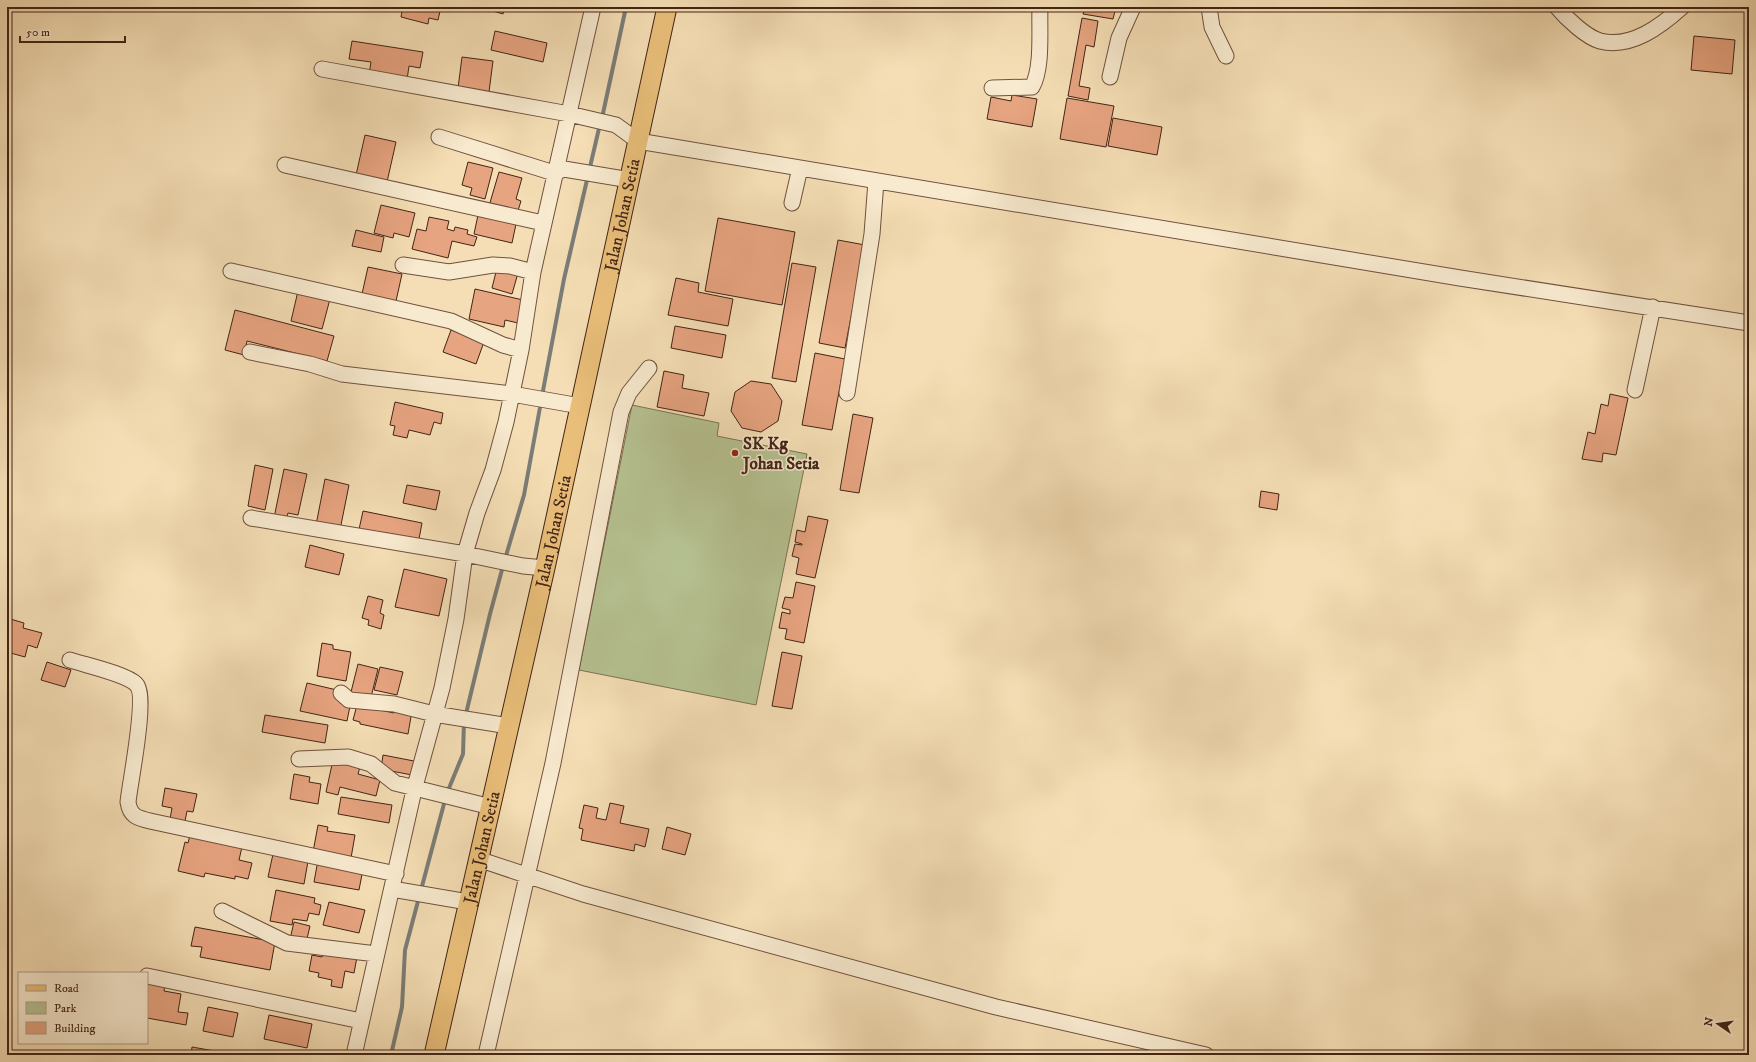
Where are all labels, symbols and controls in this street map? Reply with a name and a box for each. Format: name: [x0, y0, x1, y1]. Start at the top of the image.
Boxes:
scale bar: [20, 18, 125, 44]
text: 50 m: [26, 25, 50, 40]
street label: Jalan Johan Setia: [599, 156, 646, 275]
place label: SK Kg Johan Setia: [741, 433, 820, 475]
marker: SK Kg Johan Setia: [730, 448, 740, 458]
street label: Jalan Johan Setia: [530, 472, 577, 592]
street label: Jalan Johan Setia: [458, 788, 506, 908]
legend: [18, 972, 148, 1044]
text: Road: [54, 981, 79, 996]
text: Park: [54, 1001, 76, 1016]
north arrow: [1698, 1004, 1738, 1044]
text: N: [1701, 1016, 1717, 1028]
text: Building: [54, 1021, 95, 1036]

